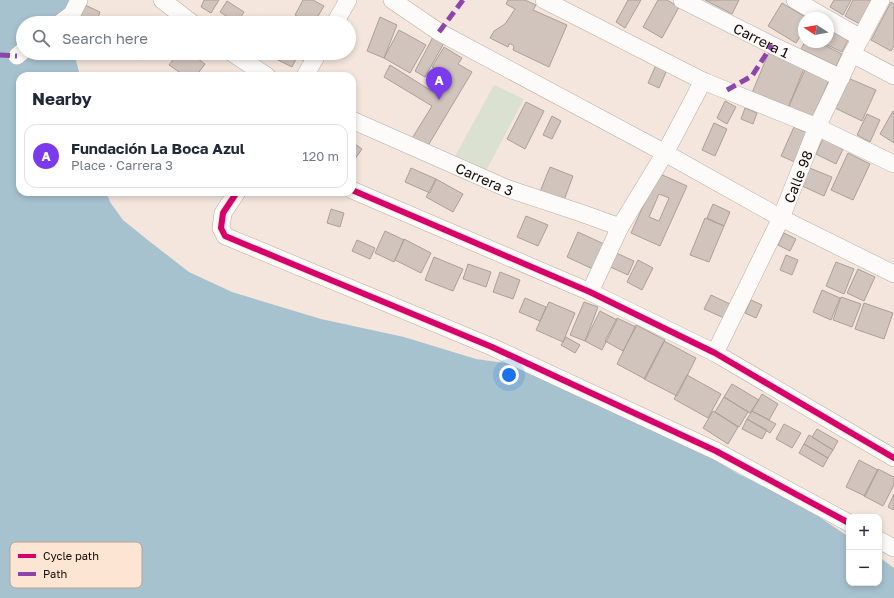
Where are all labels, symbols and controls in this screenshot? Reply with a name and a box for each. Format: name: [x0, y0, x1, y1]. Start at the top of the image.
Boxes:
north arrow: [798, 12, 834, 48]
search box: [16, 16, 356, 60]
street label: Carrera 1: [731, 19, 792, 61]
icon: search: [30, 27, 52, 49]
text: Search here: [62, 29, 148, 47]
pin: A: [426, 67, 452, 100]
text: Nearby: [32, 88, 92, 109]
text: Fundación La Boca Azul: [71, 139, 245, 157]
text: A: [41, 148, 51, 164]
text: 120 m: [302, 148, 339, 164]
street label: Calle 98: [779, 148, 815, 205]
text: Place · Carrera 3: [71, 157, 173, 173]
street label: Carrera 3: [453, 158, 516, 198]
your location: [499, 365, 519, 385]
map controls: [846, 514, 882, 586]
button: +: [846, 514, 882, 550]
legend: [10, 542, 142, 588]
text: Cycle path: [43, 549, 99, 562]
button: −: [846, 550, 882, 586]
text: Path: [43, 567, 67, 580]

